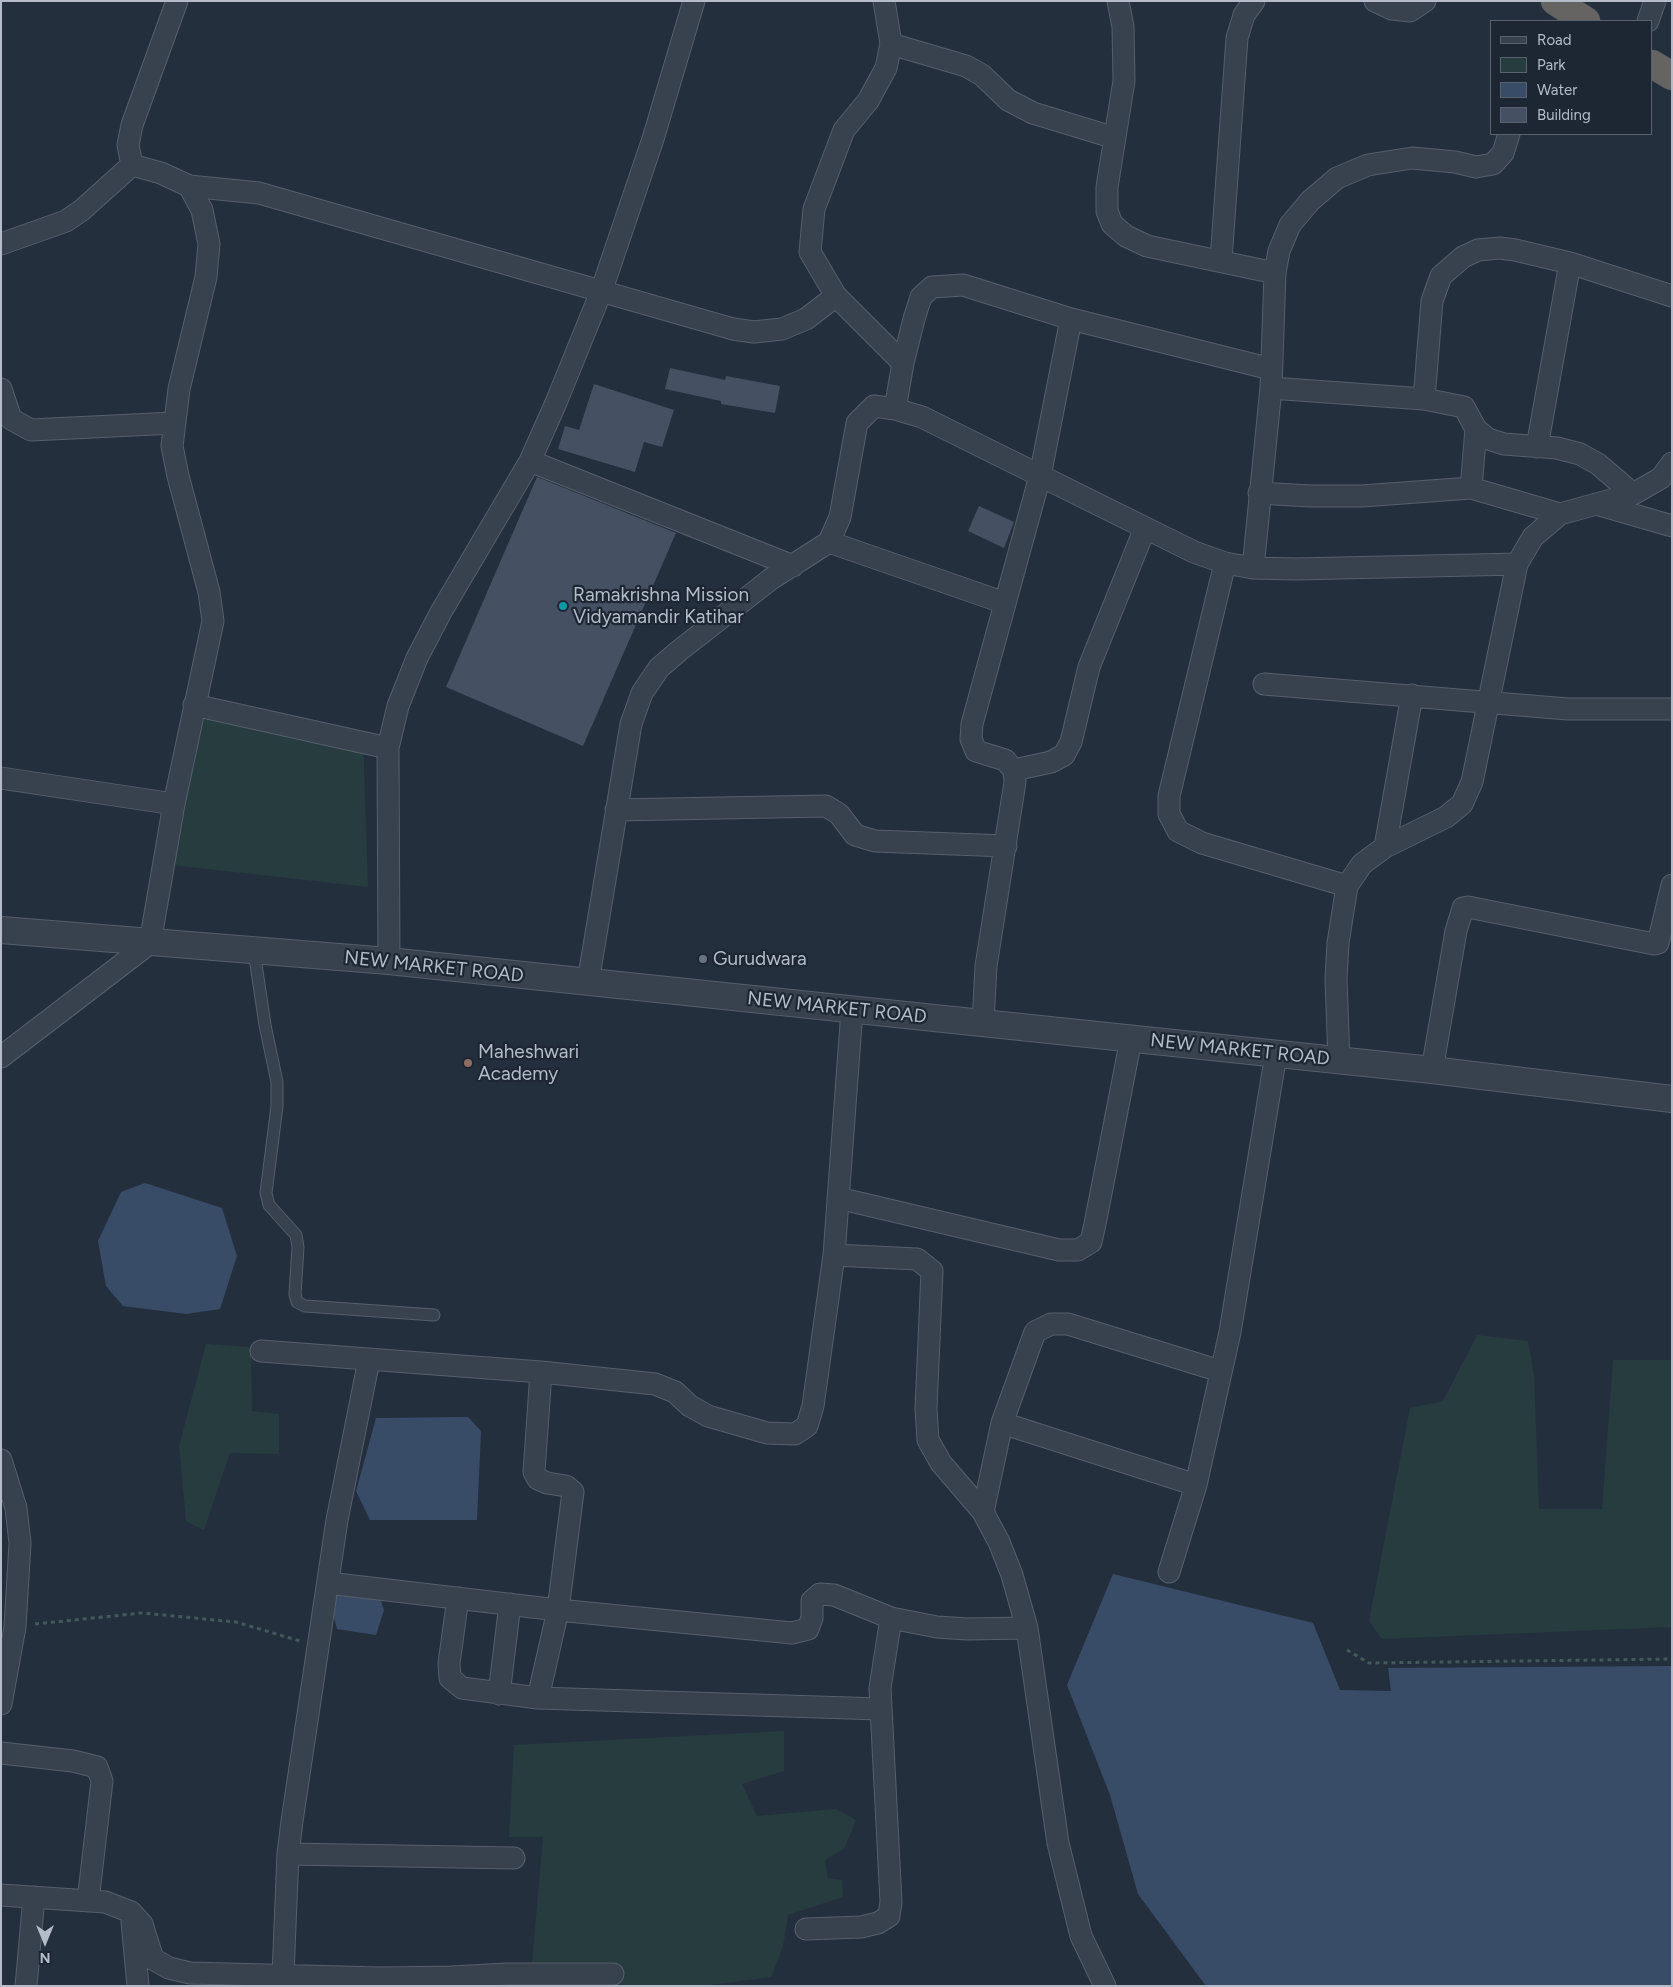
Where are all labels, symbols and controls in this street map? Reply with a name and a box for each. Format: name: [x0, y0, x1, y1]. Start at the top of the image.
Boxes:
legend: [1490, 20, 1653, 135]
text: Road: [1537, 31, 1572, 49]
text: Park: [1537, 56, 1566, 74]
text: Water: [1537, 81, 1577, 99]
text: Building: [1537, 106, 1591, 124]
place label: Ramakrishna Mission Vidyamandir Katihar: [573, 584, 749, 628]
marker: Ramakrishna Mission Vidyamandir Katihar: [557, 600, 569, 612]
street label: NEW MARKET ROAD: [343, 946, 525, 988]
place label: Gurudwara: [713, 948, 807, 970]
marker: Gurudwara: [697, 953, 709, 965]
street label: NEW MARKET ROAD: [746, 987, 928, 1029]
street label: NEW MARKET ROAD: [1149, 1029, 1331, 1071]
place label: Maheshwari Academy: [478, 1041, 579, 1085]
marker: Maheshwari Academy: [462, 1057, 474, 1069]
north arrow: [20, 1917, 70, 1967]
text: N: [40, 1949, 50, 1966]

